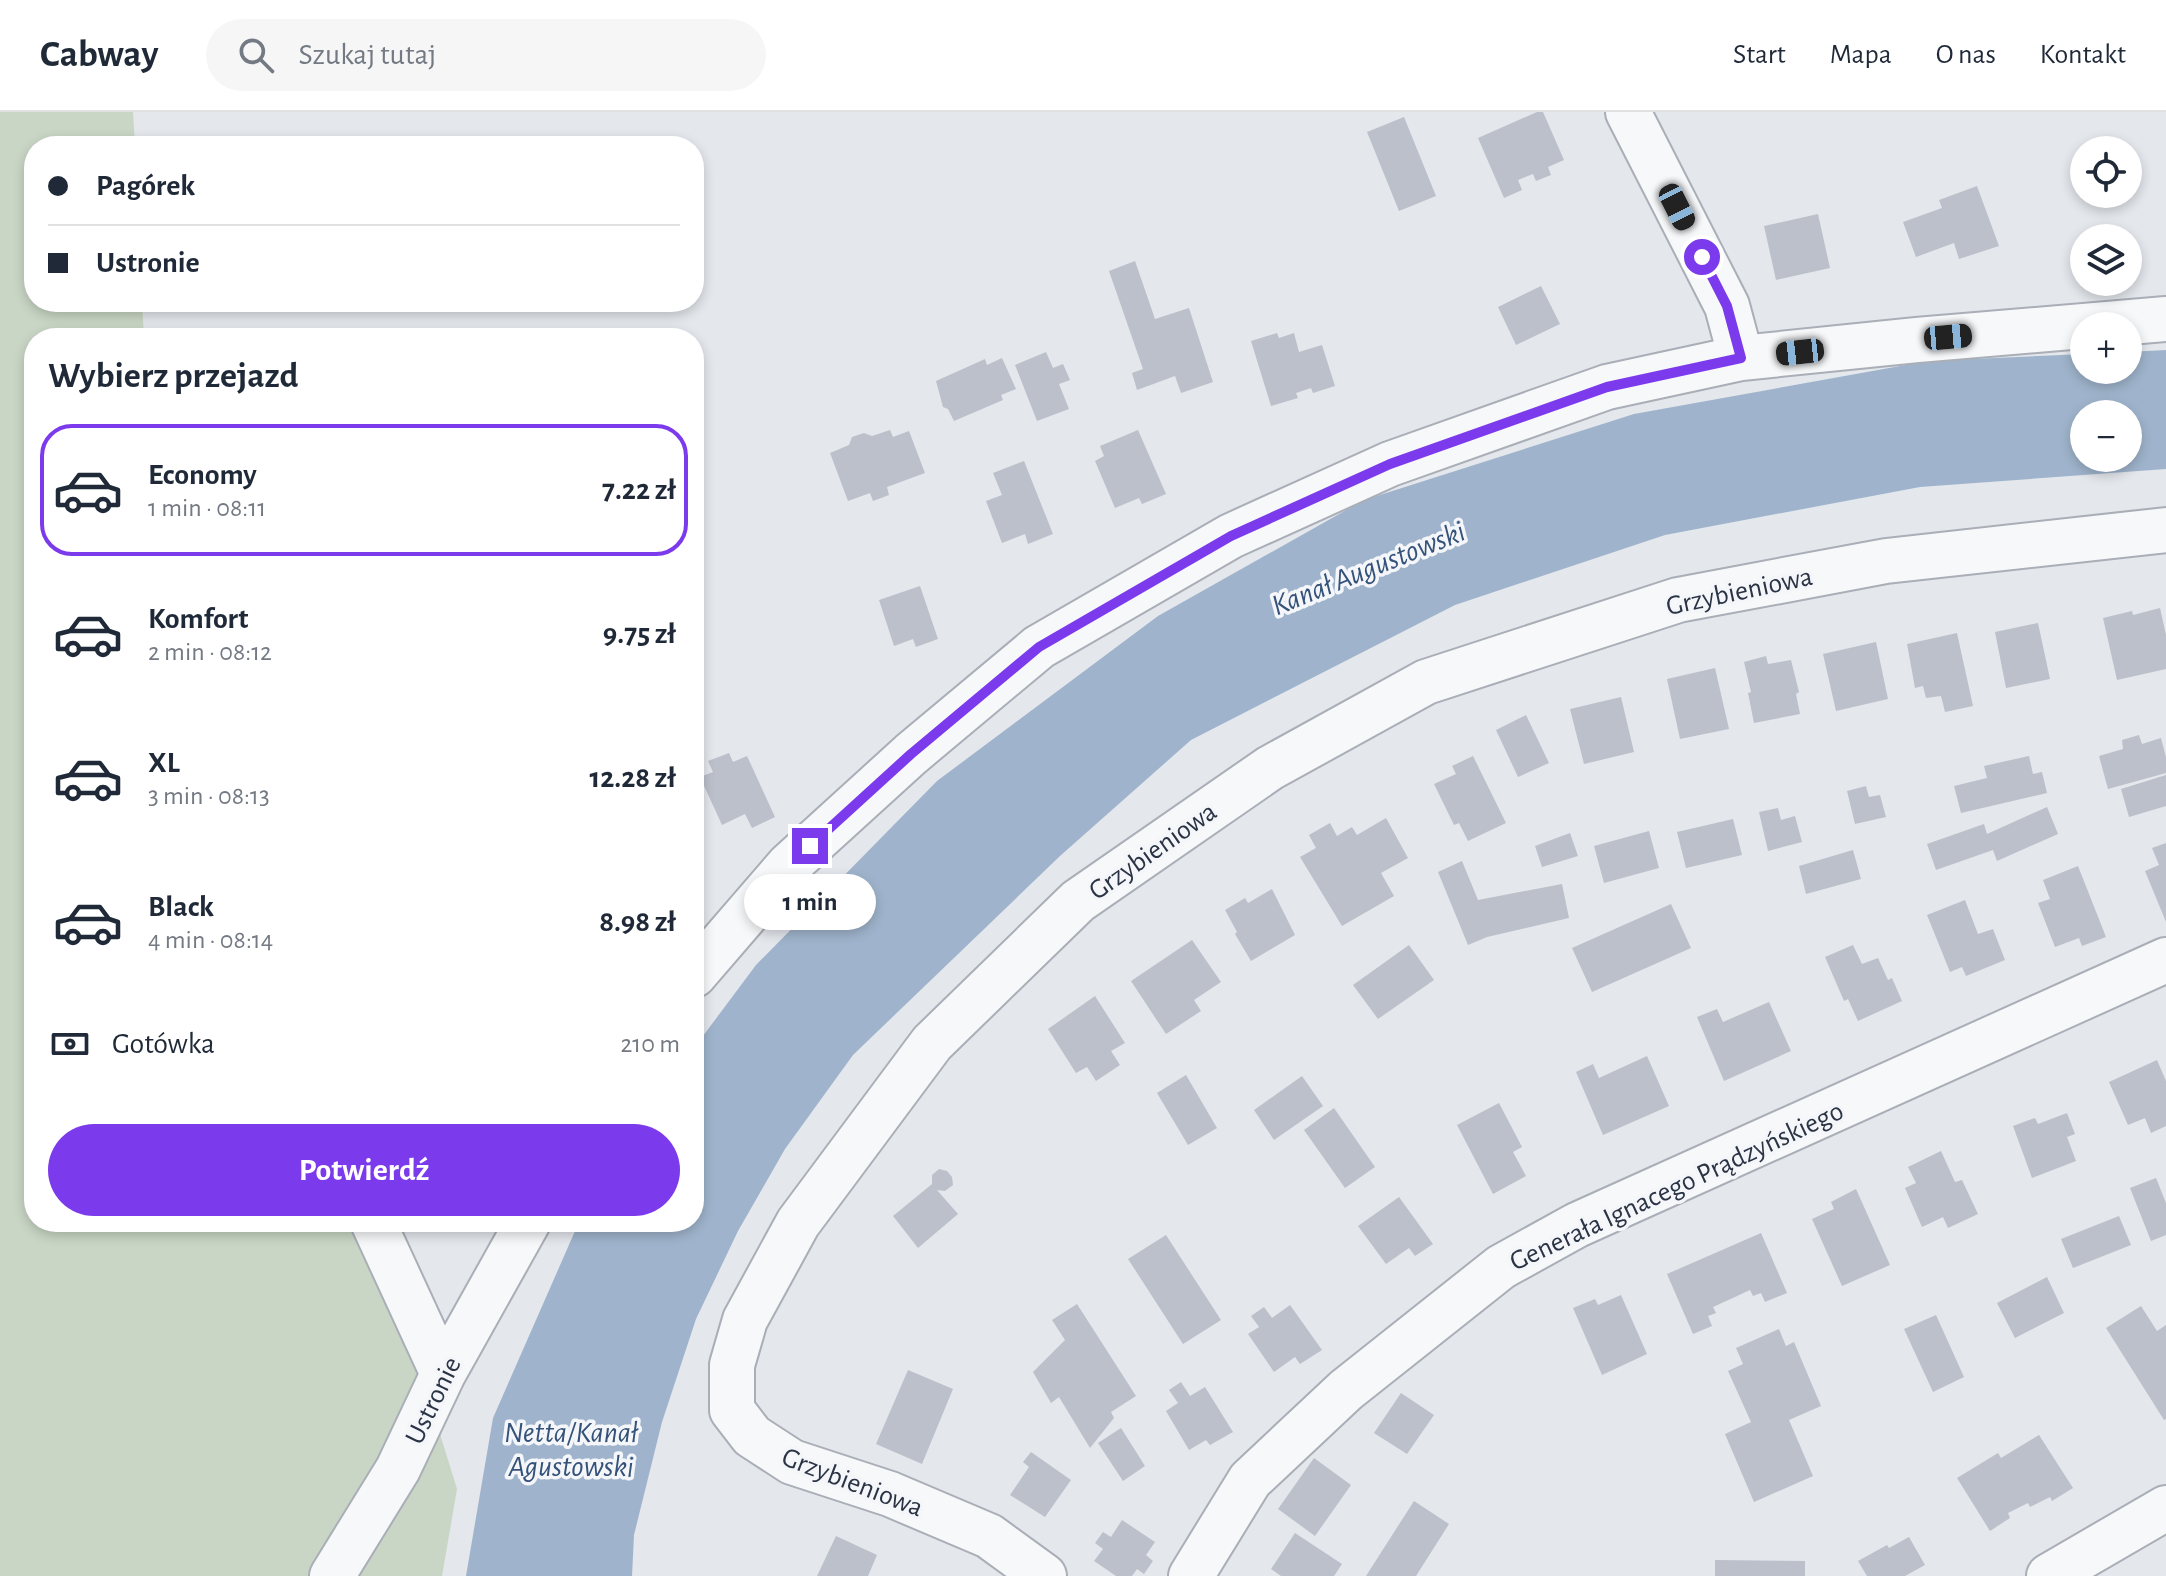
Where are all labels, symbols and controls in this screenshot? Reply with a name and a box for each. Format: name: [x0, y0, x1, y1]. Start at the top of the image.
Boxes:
search box: [206, 19, 766, 91]
icon: search: [234, 33, 278, 77]
text: Cabway: [40, 36, 158, 74]
text: Szukaj tutaj: [298, 40, 436, 70]
text: Start: [1733, 41, 1786, 69]
text: Mapa: [1830, 41, 1892, 69]
text: O nas: [1936, 41, 1996, 69]
text: Kontakt: [2040, 41, 2126, 69]
map controls: [2070, 136, 2142, 472]
button: locate: [2070, 136, 2142, 208]
text: Pagórek: [96, 171, 195, 201]
car: [1655, 180, 1699, 234]
button: layers: [2070, 224, 2142, 296]
route start: [1684, 239, 1720, 275]
text: Ustronie: [96, 248, 200, 278]
button: +: [2070, 312, 2142, 384]
car: [1923, 323, 1973, 351]
car: [1775, 338, 1825, 366]
text: Wybierz przejazd: [48, 358, 299, 394]
button: −: [2070, 400, 2142, 472]
icon: car: [52, 454, 124, 526]
text: Economy: [148, 460, 257, 490]
text: 7.22 zł: [602, 475, 676, 505]
text: 1 min · 08:11: [148, 495, 266, 521]
water label: Kanał Augustowski: [1267, 516, 1469, 621]
street label: Grzybieniowa: [1664, 563, 1815, 621]
icon: car: [52, 598, 124, 670]
text: Komfort: [148, 604, 248, 634]
text: 9.75 zł: [603, 619, 676, 649]
text: 2 min · 08:12: [148, 639, 272, 665]
icon: car: [52, 742, 124, 814]
text: XL: [148, 748, 180, 778]
text: 12.28 zł: [589, 763, 676, 793]
text: 3 min · 08:13: [148, 783, 270, 809]
street label: Grzybieniowa: [1084, 797, 1222, 906]
route end: [792, 828, 828, 864]
callout: 1 min: [744, 874, 876, 930]
icon: car: [52, 886, 124, 958]
text: 1 min: [783, 889, 837, 915]
text: Black: [148, 892, 214, 922]
text: 8.98 zł: [599, 907, 676, 937]
text: 4 min · 08:14: [148, 927, 273, 953]
icon: cash: [48, 1022, 92, 1066]
text: Gotówka: [112, 1029, 215, 1059]
text: 210 m: [620, 1031, 680, 1057]
street label: Generała Ignacego Prądzyńskiego: [1506, 1097, 1848, 1277]
button: Potwierdź: [48, 1124, 680, 1216]
street label: Ustronie: [401, 1353, 467, 1449]
water label: Netta/Kanał Agustowski: [504, 1418, 639, 1482]
street label: Grzybieniowa: [778, 1443, 927, 1523]

